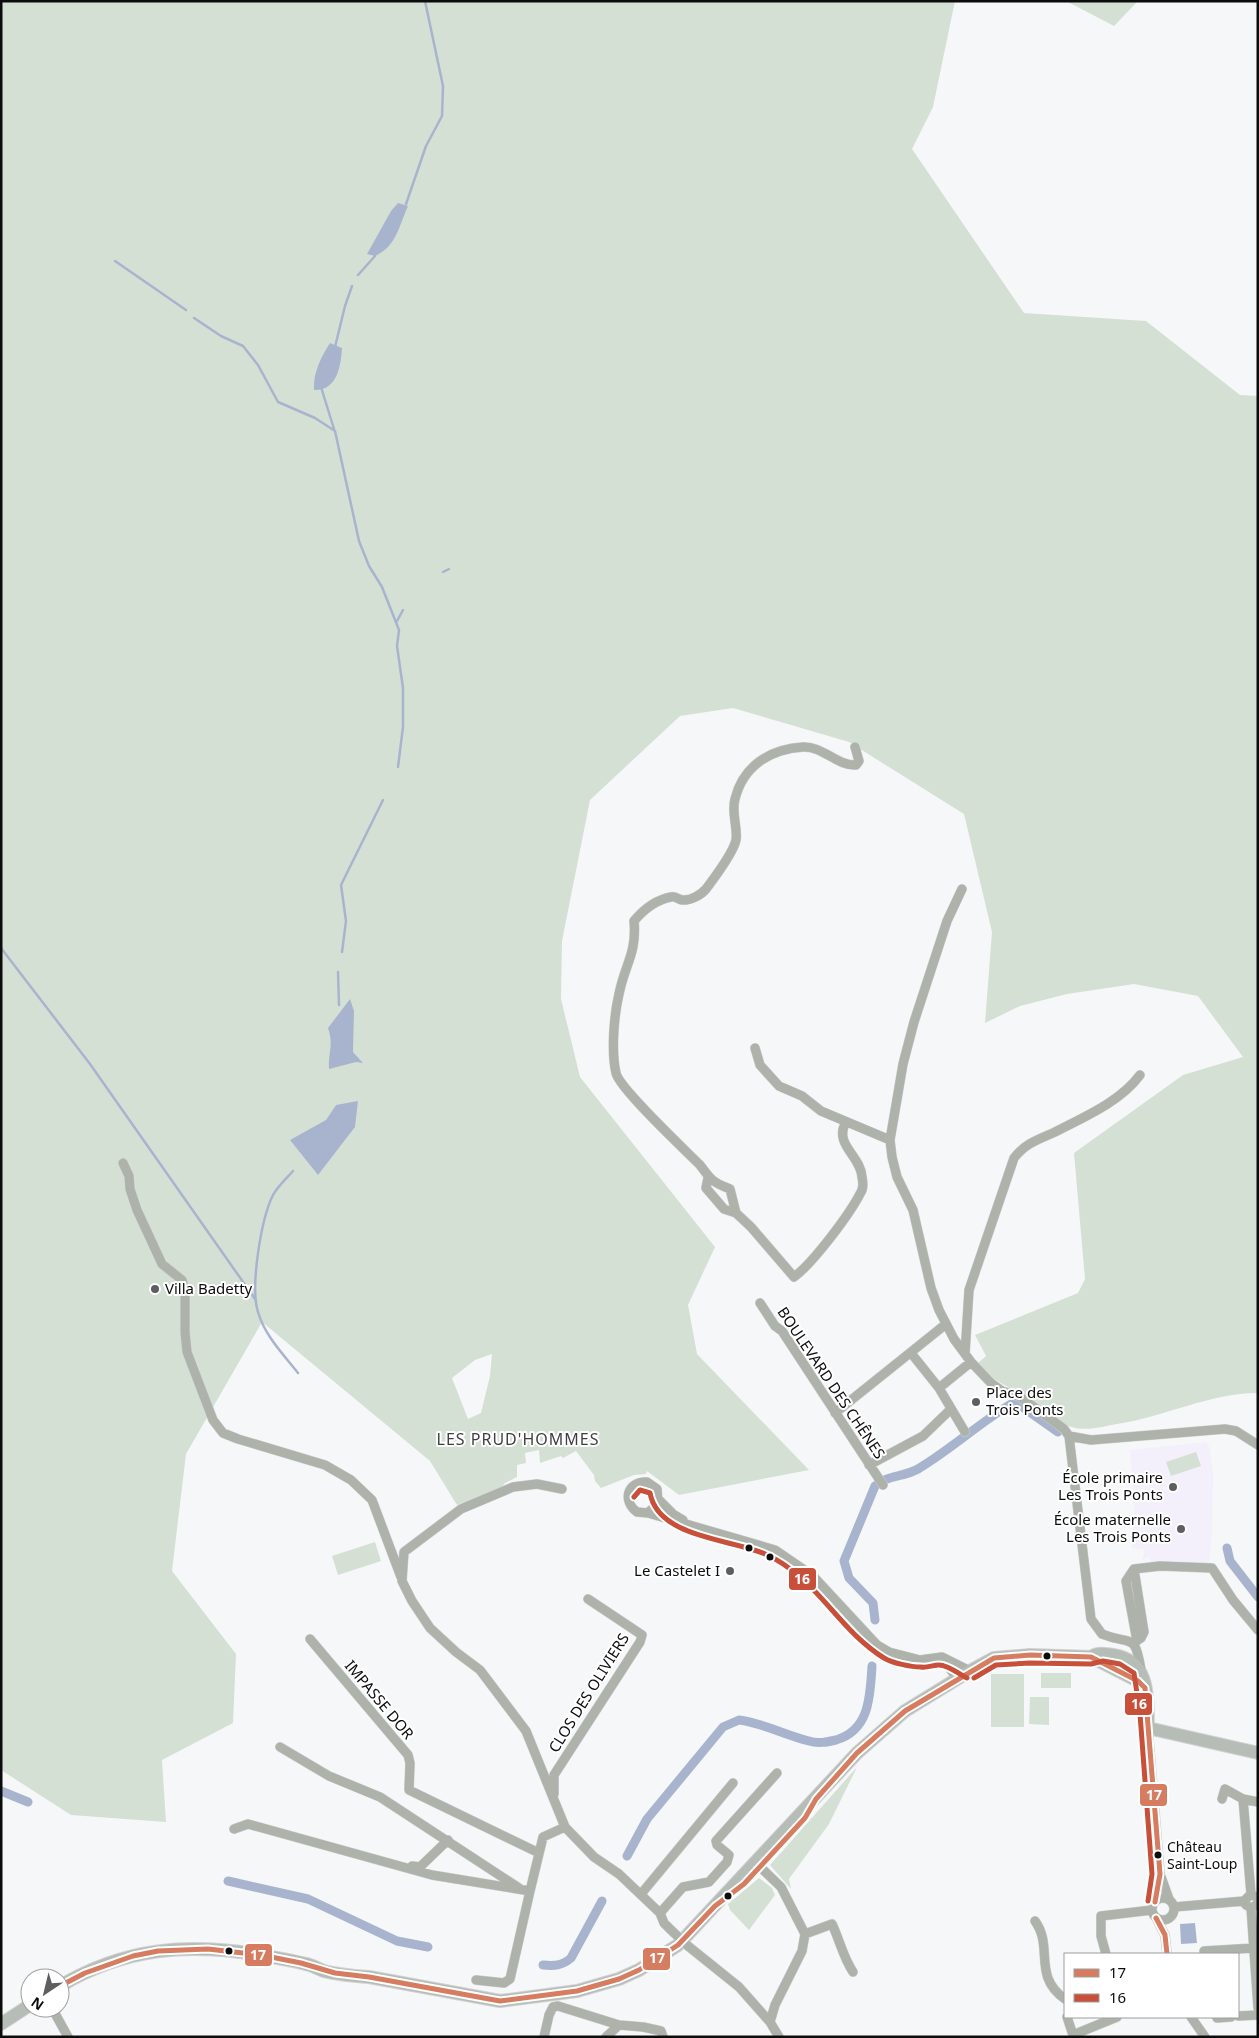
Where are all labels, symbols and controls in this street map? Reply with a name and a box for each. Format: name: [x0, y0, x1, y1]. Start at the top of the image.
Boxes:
place label: Villa Badetty: [165, 1278, 253, 1298]
marker: Villa Badetty: [149, 1283, 161, 1295]
street label: BOULEVARD DES CHÊNES: [773, 1303, 890, 1462]
place label: Place des Trois Ponts: [986, 1382, 1064, 1419]
marker: Place des Trois Ponts: [970, 1396, 982, 1408]
district label: LES PRUD'HOMMES: [437, 1428, 599, 1450]
place label: École primaire Les Trois Ponts: [1058, 1467, 1163, 1504]
marker: École primaire Les Trois Ponts: [1167, 1481, 1179, 1493]
place label: École maternelle Les Trois Ponts: [1054, 1509, 1171, 1546]
marker: École maternelle Les Trois Ponts: [1175, 1523, 1187, 1535]
unlabelled marker: [744, 1543, 754, 1553]
unlabelled marker: [765, 1552, 775, 1562]
place label: Le Castelet I: [634, 1560, 720, 1580]
marker: Le Castelet I: [724, 1565, 736, 1577]
line badge: 16: [788, 1567, 817, 1591]
text: 16: [794, 1569, 810, 1588]
street label: CLOS DES OLIVIERS: [543, 1629, 633, 1756]
unlabelled marker: [1042, 1651, 1052, 1661]
street label: IMPASSE DOR: [341, 1656, 419, 1744]
line badge: 16: [1124, 1692, 1153, 1716]
text: 16: [1131, 1694, 1147, 1713]
line badge: 17: [1139, 1783, 1168, 1807]
text: 17: [1146, 1785, 1162, 1804]
place label: Château Saint-Loup: [1167, 1837, 1237, 1873]
marker: Château Saint-Loup: [1153, 1850, 1163, 1860]
unlabelled marker: [723, 1891, 733, 1901]
line badge: 17: [244, 1943, 273, 1967]
text: 17: [250, 1945, 266, 1964]
unlabelled marker: [224, 1946, 234, 1956]
line badge: 17: [642, 1947, 671, 1971]
text: 17: [649, 1948, 665, 1967]
legend: [1064, 1953, 1239, 2018]
text: 17: [1109, 1962, 1126, 1982]
north arrow: [20, 1968, 70, 2018]
text: 16: [1109, 1987, 1126, 2007]
text: N: [27, 1993, 47, 2015]

